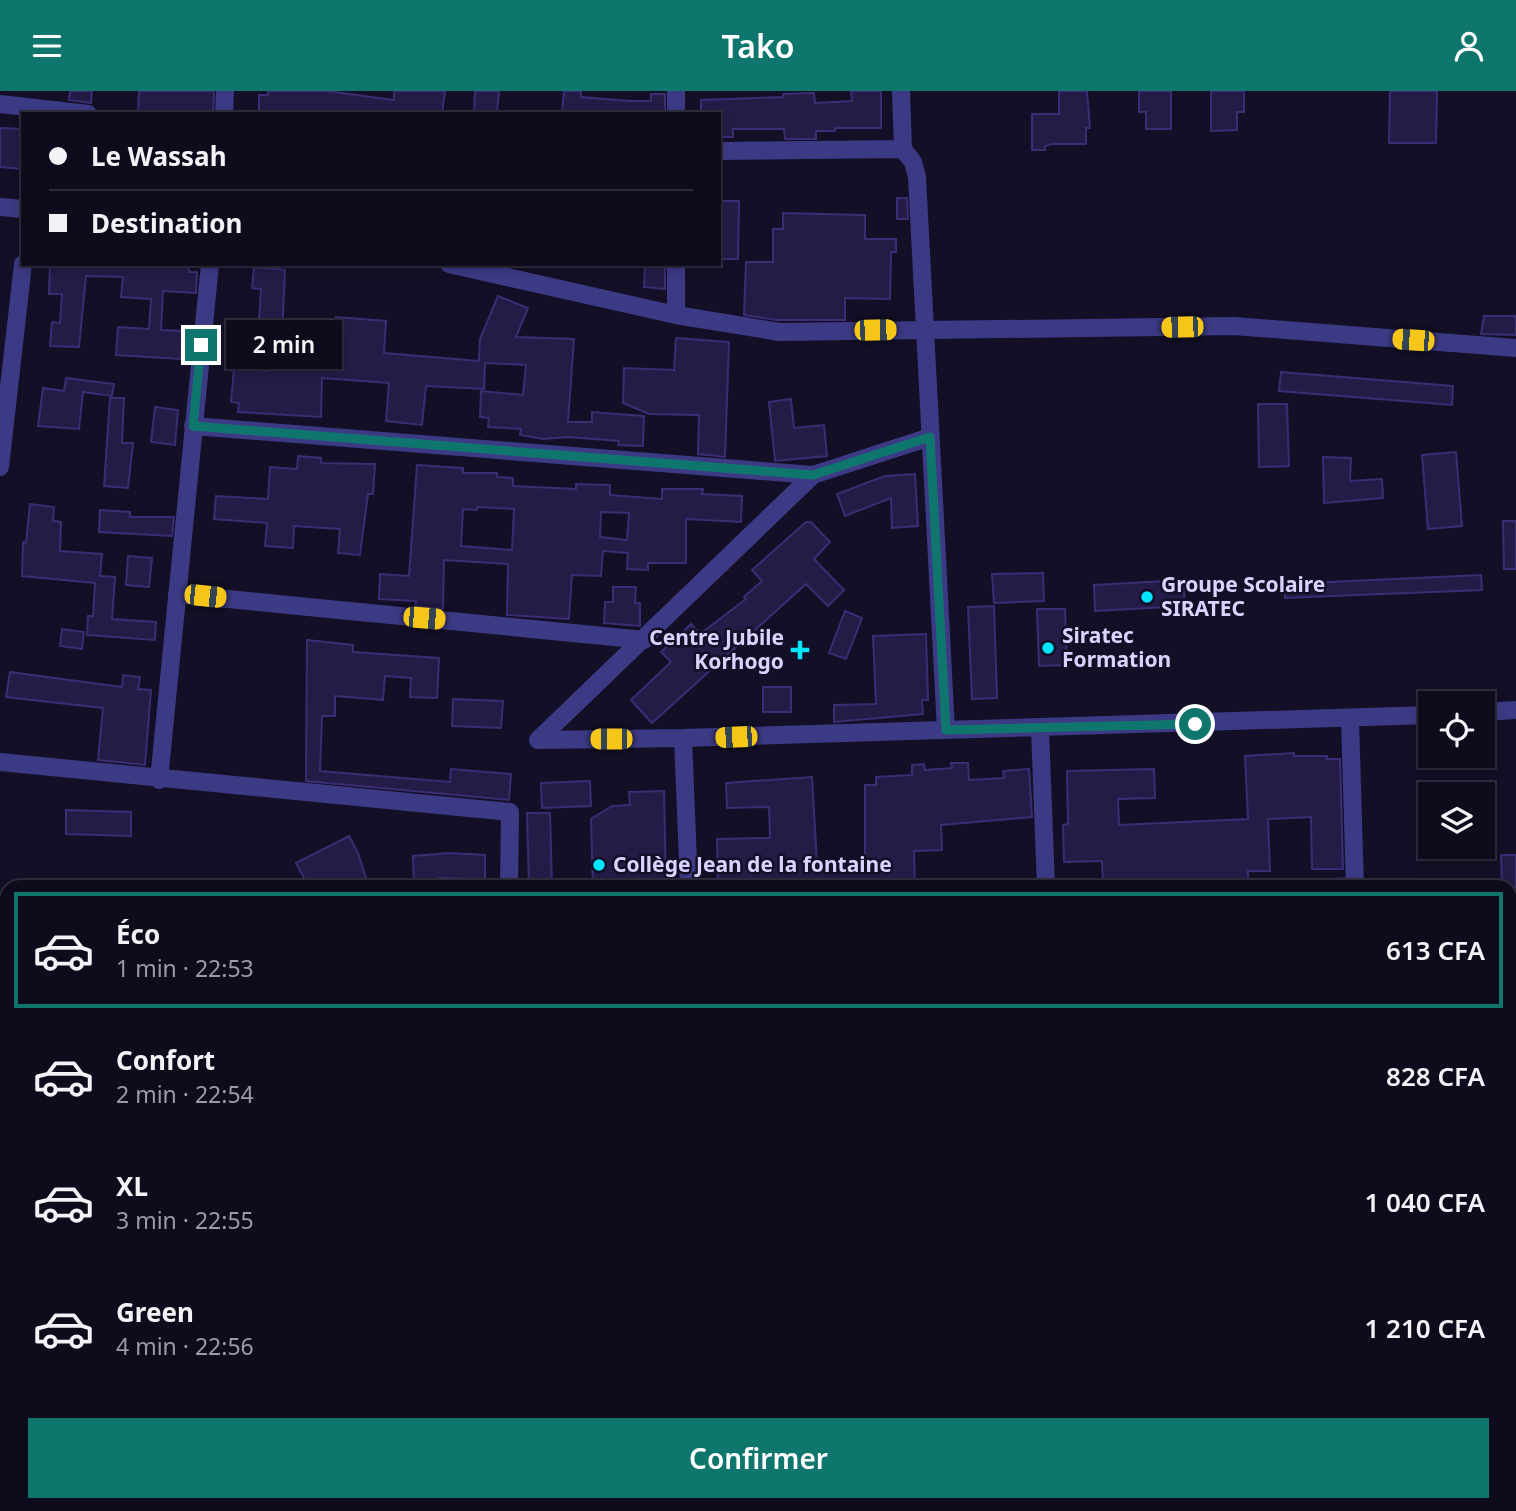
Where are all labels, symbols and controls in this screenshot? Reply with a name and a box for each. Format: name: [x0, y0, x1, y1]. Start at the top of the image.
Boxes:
text: Tako: [722, 24, 794, 67]
icon: menu: [28, 27, 66, 65]
icon: person: [1450, 27, 1488, 65]
text: Le Wassah: [91, 138, 227, 174]
text: Destination: [91, 205, 242, 241]
car: [1161, 316, 1204, 338]
car: [854, 319, 897, 341]
callout: 2 min: [226, 321, 341, 369]
text: 2 min: [253, 328, 315, 360]
car: [1392, 328, 1435, 352]
route end: [185, 329, 217, 361]
place label: Groupe Scolaire SIRATEC: [1161, 570, 1325, 622]
car: [184, 583, 227, 609]
marker: Groupe Scolaire SIRATEC: [1139, 589, 1155, 605]
car: [403, 606, 446, 630]
place label: Siratec Formation: [1062, 621, 1171, 673]
place label: Centre Jubile Korhogo: [649, 623, 784, 675]
marker: Centre Jubile Korhogo: [790, 640, 810, 660]
marker: Siratec Formation: [1040, 640, 1056, 656]
map controls: [1418, 691, 1495, 859]
button: locate: [1418, 691, 1495, 768]
route start: [1179, 708, 1211, 740]
car: [715, 726, 758, 748]
car: [591, 729, 633, 750]
button: layers: [1418, 782, 1495, 859]
place label: Collège Jean de la fontaine: [613, 850, 892, 878]
marker: Collège Jean de la fontaine: [591, 857, 607, 873]
text: Éco: [116, 916, 160, 952]
icon: car: [32, 919, 95, 982]
text: 613 CFA: [1386, 932, 1485, 968]
text: 1 min · 22:53: [116, 952, 254, 984]
text: Confort: [116, 1042, 215, 1078]
icon: car: [32, 1045, 95, 1108]
text: 828 CFA: [1386, 1058, 1485, 1094]
text: 2 min · 22:54: [116, 1078, 254, 1110]
text: XL: [116, 1168, 148, 1204]
icon: car: [32, 1171, 95, 1234]
text: 1 040 CFA: [1364, 1184, 1485, 1220]
text: 3 min · 22:55: [116, 1204, 254, 1236]
text: Green: [116, 1294, 194, 1330]
icon: car: [32, 1297, 95, 1360]
text: 1 210 CFA: [1364, 1310, 1485, 1346]
text: 4 min · 22:56: [116, 1330, 254, 1362]
button: Confirmer: [28, 1418, 1489, 1498]

